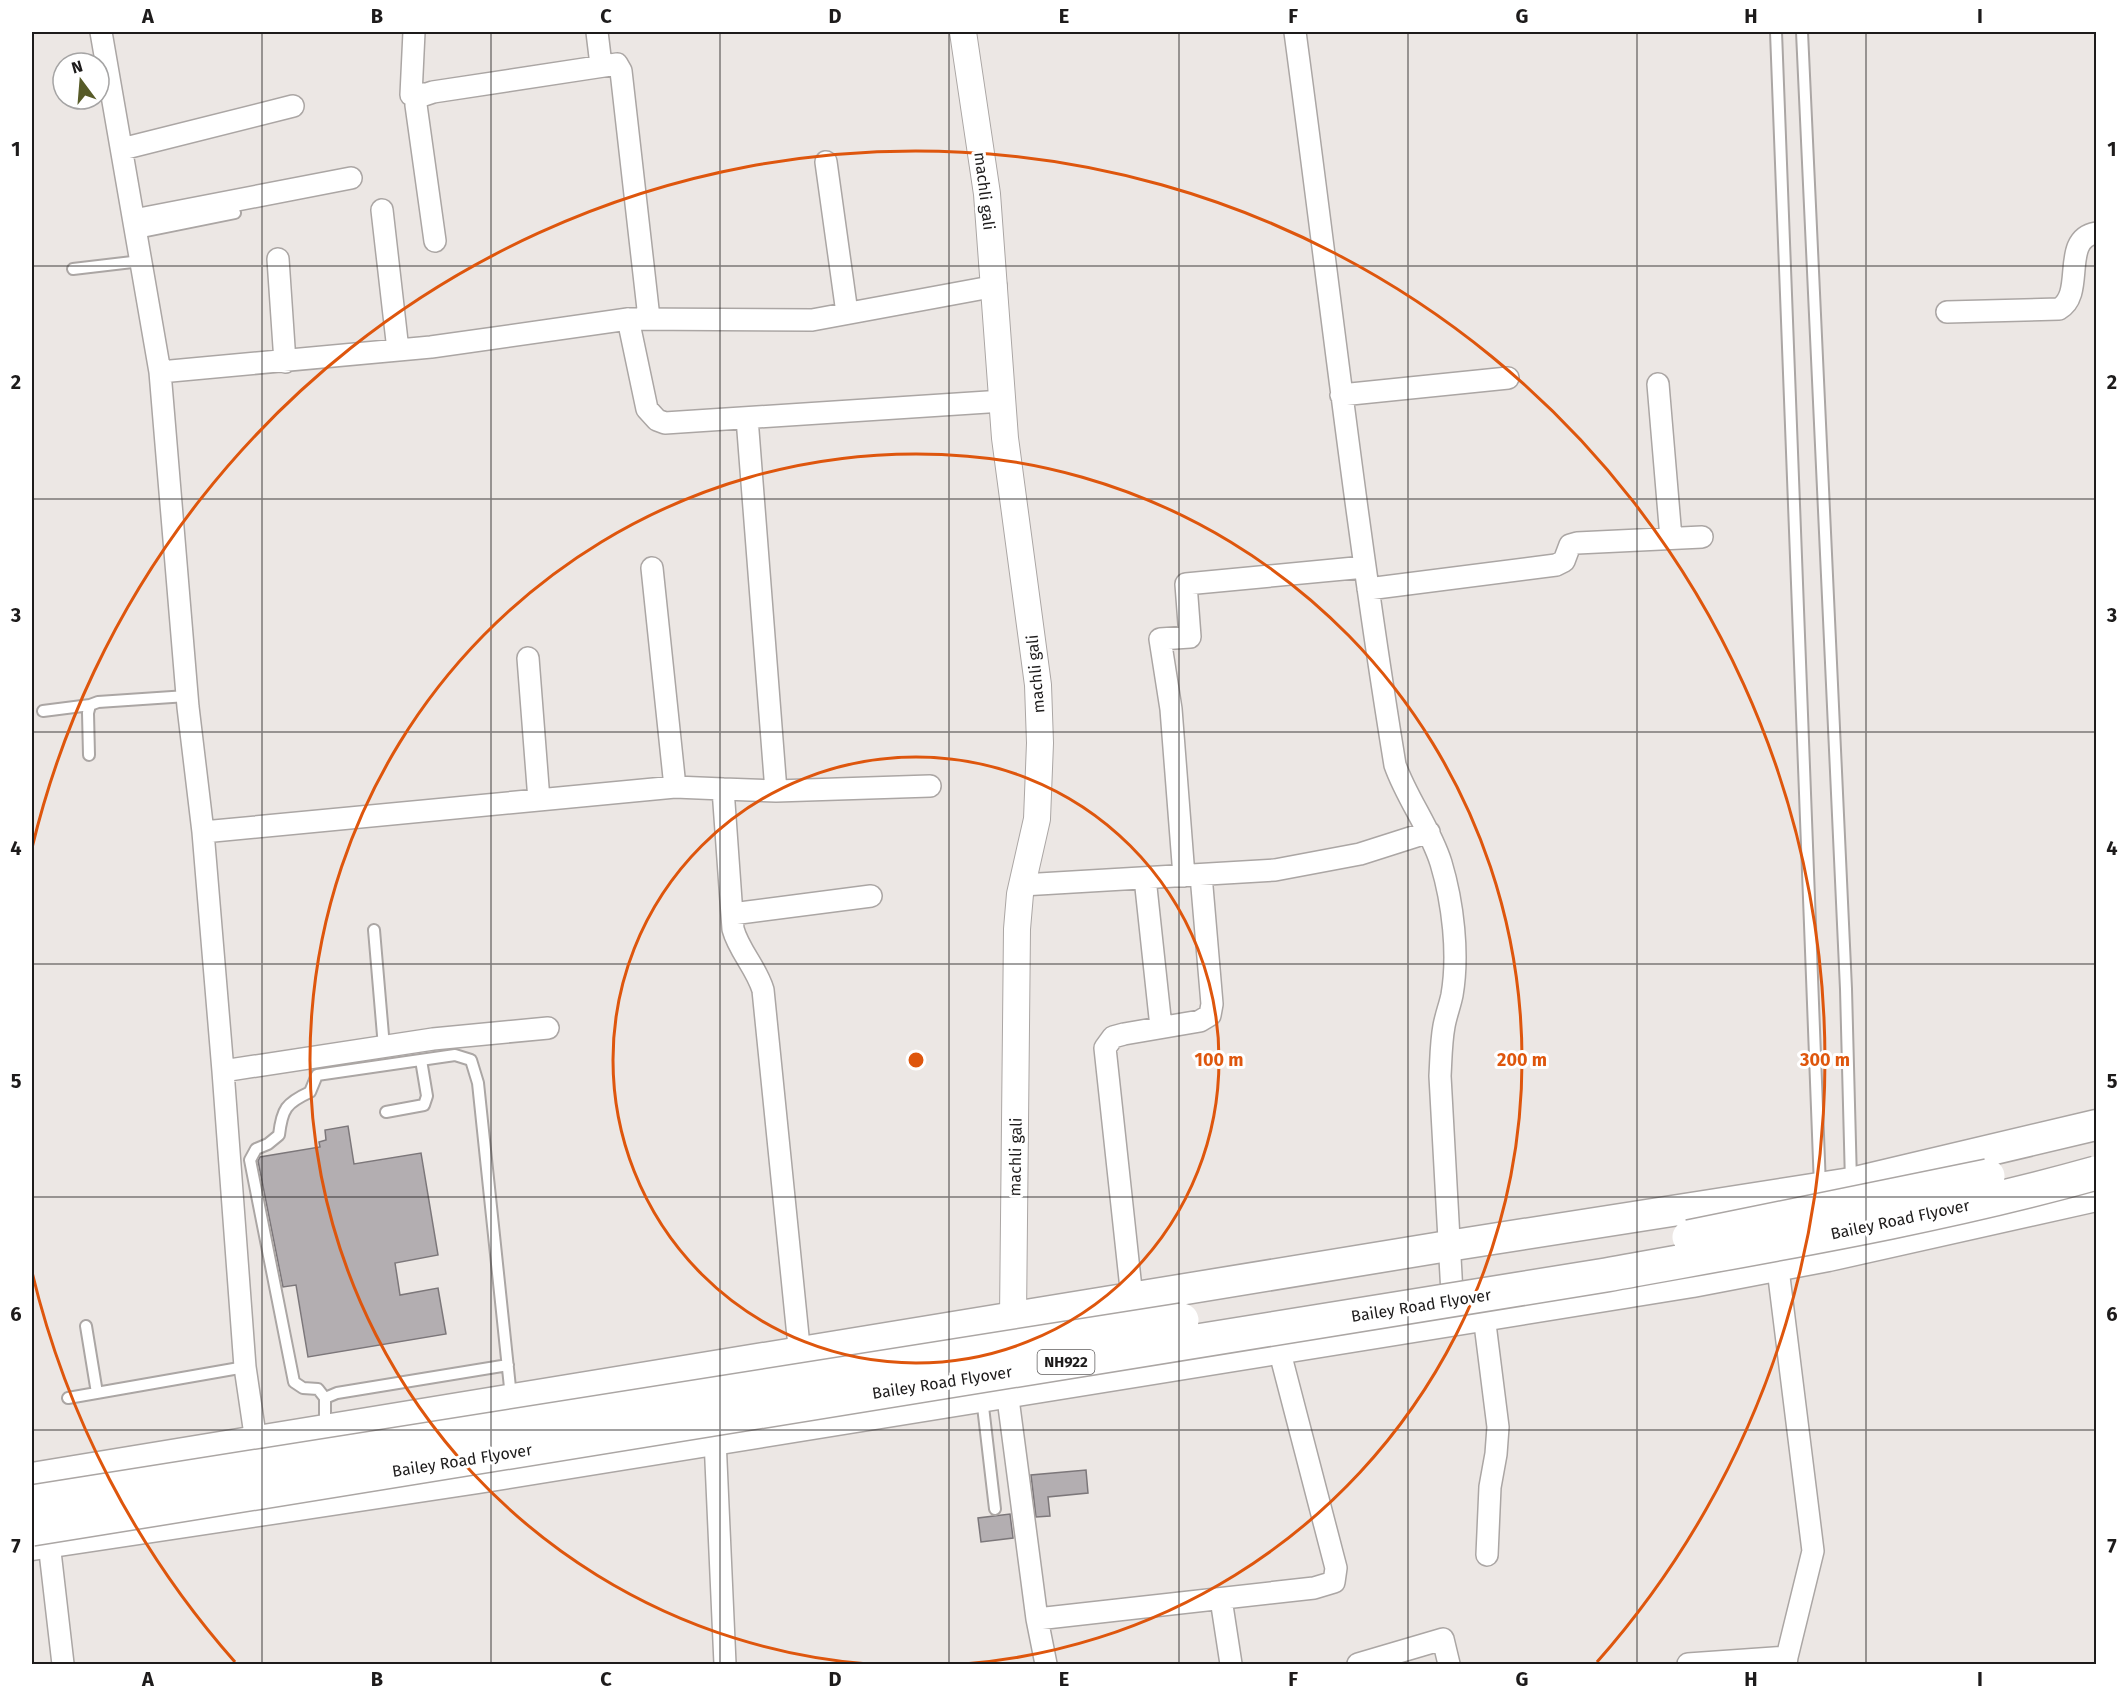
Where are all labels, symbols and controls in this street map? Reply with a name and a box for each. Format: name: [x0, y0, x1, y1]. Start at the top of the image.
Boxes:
text: A: [141, 4, 155, 28]
text: B: [371, 4, 383, 28]
text: C: [600, 4, 612, 28]
text: D: [828, 4, 842, 28]
text: E: [1059, 4, 1069, 28]
text: F: [1288, 4, 1298, 28]
text: G: [1516, 4, 1528, 28]
text: H: [1744, 4, 1758, 28]
text: I: [1977, 4, 1983, 28]
north arrow: [51, 51, 111, 111]
text: N: [69, 56, 85, 78]
text: 1: [11, 137, 21, 161]
text: 1: [2107, 137, 2117, 161]
street label: machli gali: [970, 151, 999, 231]
text: 2: [11, 370, 21, 394]
text: 2: [2107, 370, 2117, 394]
text: 3: [10, 603, 21, 627]
text: 3: [2106, 603, 2117, 627]
street label: machli gali: [1023, 634, 1048, 714]
text: 4: [10, 836, 22, 860]
text: 4: [2106, 836, 2118, 860]
text: 100 m: [1195, 1049, 1243, 1071]
text: 200 m: [1497, 1049, 1547, 1071]
text: 300 m: [1799, 1049, 1850, 1071]
centre of rings: [906, 1050, 926, 1070]
text: 5: [11, 1069, 22, 1093]
text: 5: [2107, 1069, 2118, 1093]
street label: machli gali: [1005, 1118, 1026, 1196]
street label: Bailey Road Flyover: [1829, 1195, 1972, 1243]
street label: Bailey Road Flyover: [1350, 1285, 1493, 1326]
text: 6: [10, 1302, 22, 1326]
text: 6: [2106, 1302, 2118, 1326]
road number: NH922: [1038, 1350, 1094, 1374]
street label: Bailey Road Flyover: [871, 1362, 1014, 1403]
street label: Bailey Road Flyover: [391, 1440, 534, 1481]
text: 7: [11, 1534, 21, 1558]
text: 7: [2107, 1534, 2117, 1558]
text: A: [141, 1667, 155, 1691]
text: B: [371, 1667, 383, 1691]
text: C: [600, 1667, 612, 1691]
text: D: [828, 1667, 842, 1691]
text: E: [1059, 1667, 1069, 1691]
text: F: [1288, 1667, 1298, 1691]
text: G: [1516, 1667, 1528, 1691]
text: H: [1744, 1667, 1758, 1691]
text: I: [1977, 1667, 1983, 1691]

